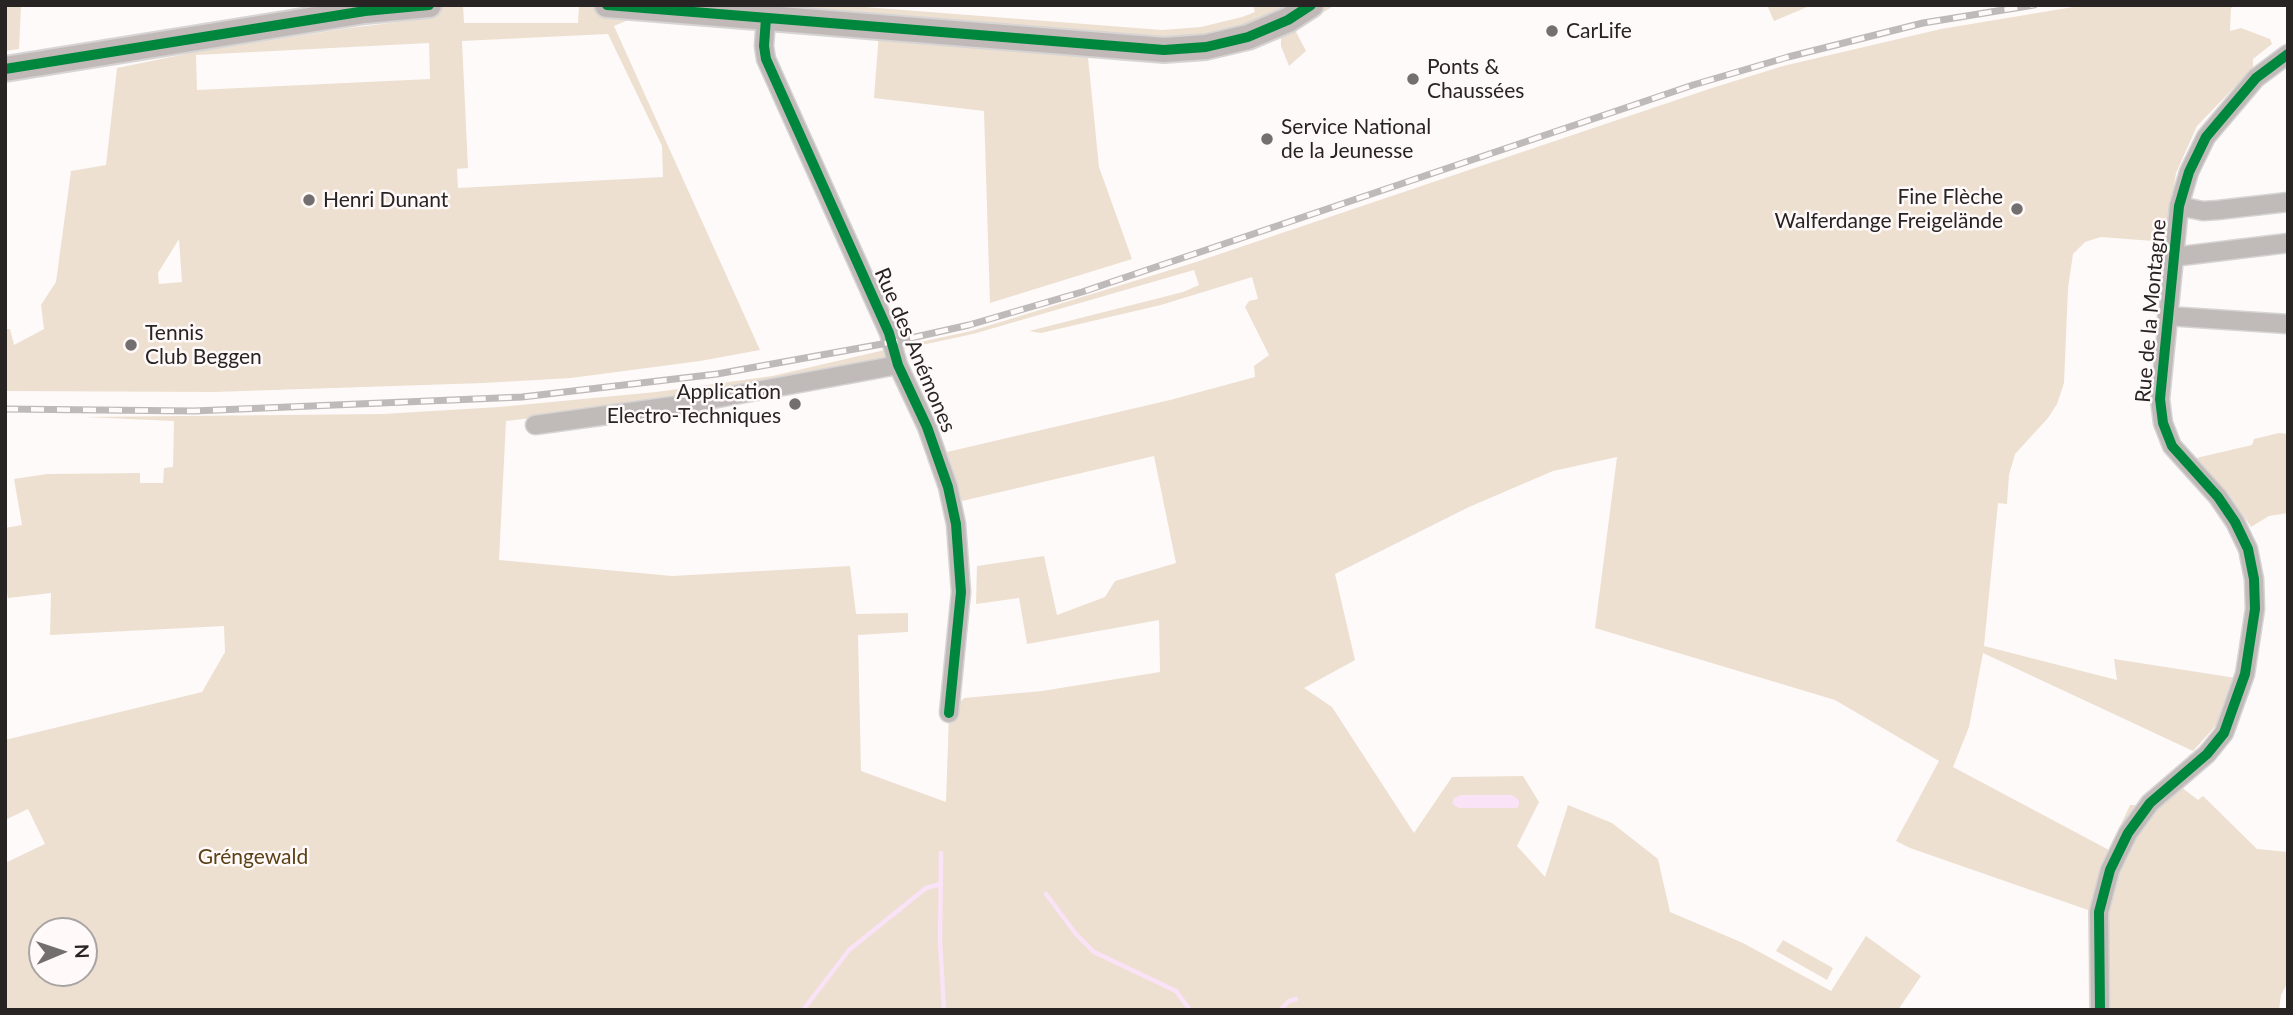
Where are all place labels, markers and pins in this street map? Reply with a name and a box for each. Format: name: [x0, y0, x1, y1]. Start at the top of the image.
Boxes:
place label: CarLife: [1566, 18, 1632, 44]
marker: CarLife: [1544, 23, 1560, 39]
place label: Ponts & Chaussées: [1427, 54, 1524, 104]
marker: Ponts & Chaussées: [1405, 71, 1421, 87]
place label: Service National de la Jeunesse: [1281, 114, 1431, 164]
marker: Service National de la Jeunesse: [1259, 131, 1275, 147]
place label: Fine Flèche Walferdange Freigelände: [1774, 184, 2003, 234]
place label: Henri Dunant: [323, 187, 448, 213]
marker: Henri Dunant: [301, 192, 317, 208]
marker: Fine Flèche Walferdange Freigelände: [2009, 201, 2025, 217]
place label: Tennis Club Beggen: [145, 320, 262, 370]
marker: Tennis Club Beggen: [123, 337, 139, 353]
place label: Application Electro-Techniques: [607, 379, 781, 429]
marker: Application Electro-Techniques: [787, 396, 803, 412]

